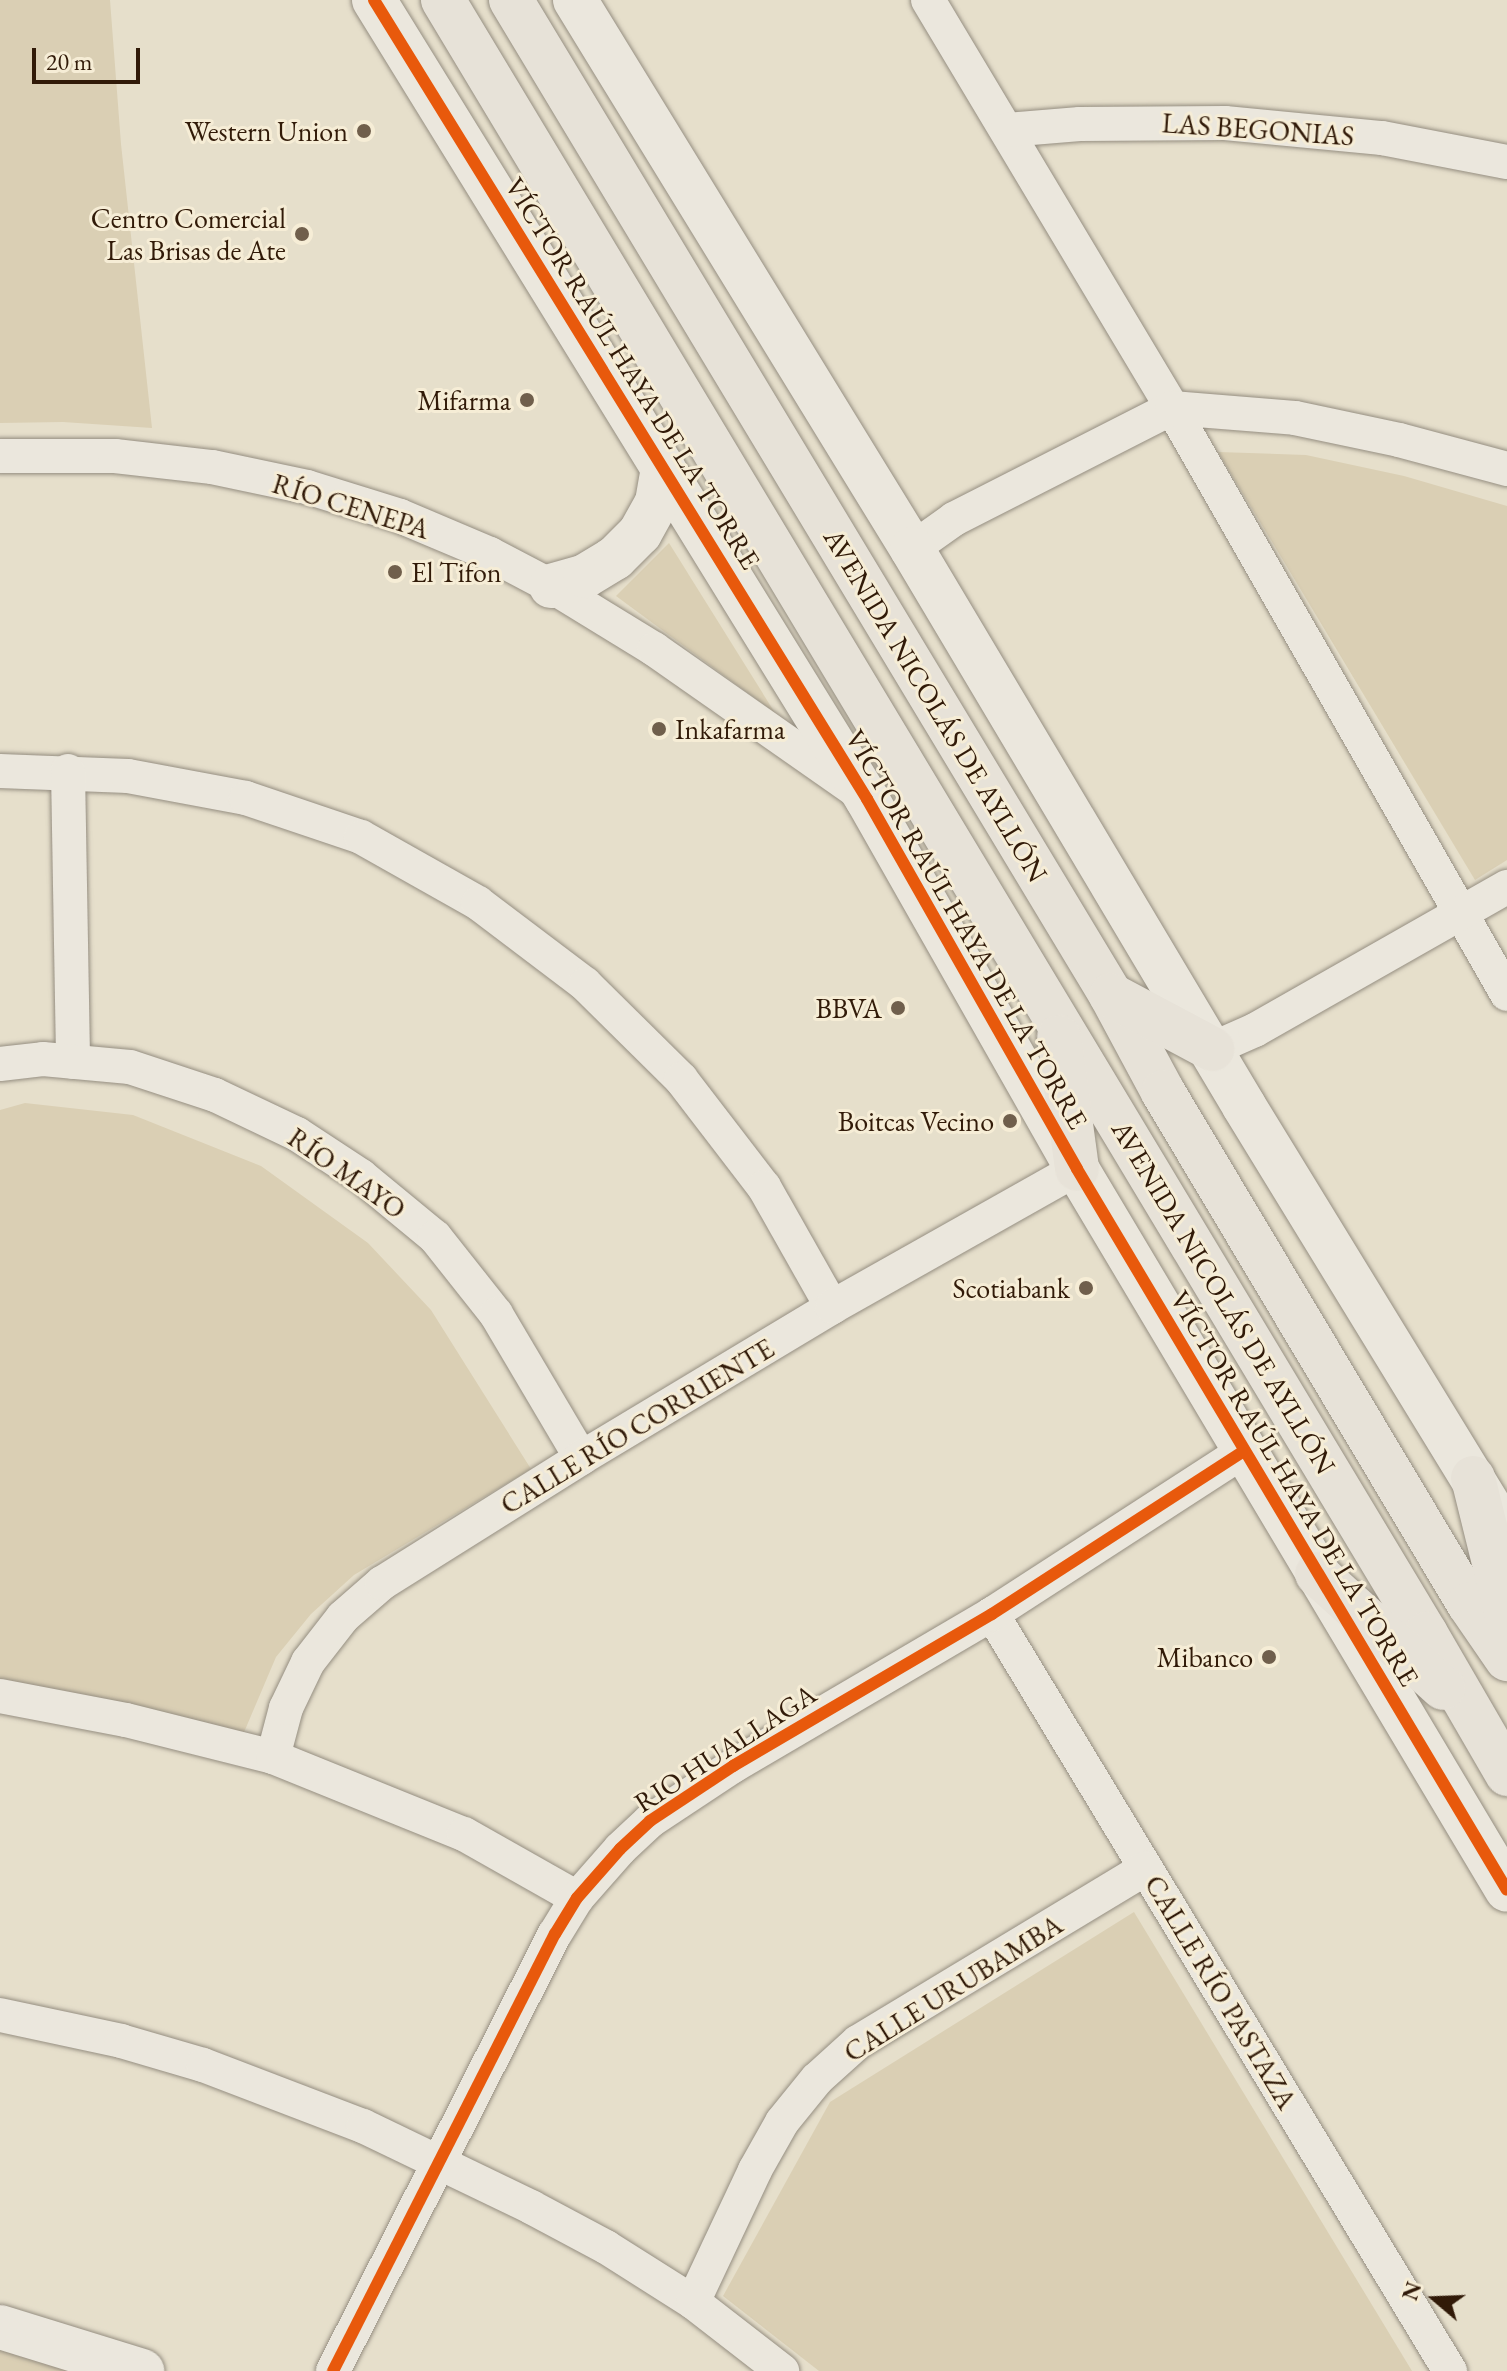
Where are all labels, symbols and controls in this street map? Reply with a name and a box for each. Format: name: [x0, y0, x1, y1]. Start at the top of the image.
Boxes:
scale bar: [36, 32, 144, 82]
text: 20 m: [46, 46, 93, 77]
street label: LAS BEGONIAS: [1161, 106, 1355, 152]
place label: Western Union: [185, 114, 348, 148]
marker: Western Union: [355, 122, 373, 140]
street label: VÍCTOR RAÚL HAYA DE LA TORRE: [498, 171, 768, 575]
place label: Centro Comercial Las Brisas de Ate: [91, 201, 286, 267]
marker: Centro Comercial Las Brisas de Ate: [293, 225, 311, 243]
place label: Mifarma: [417, 383, 511, 417]
marker: Mifarma: [518, 391, 536, 409]
street label: RÍO CENEPA: [268, 466, 434, 546]
street label: AVENIDA NICOLÁS DE AYLLÓN: [817, 522, 1055, 888]
place label: El Tifon: [411, 555, 502, 589]
marker: El Tifon: [386, 563, 404, 581]
place label: Inkafarma: [675, 712, 785, 746]
marker: Inkafarma: [650, 720, 668, 738]
street label: VÍCTOR RAÚL HAYA DE LA TORRE: [839, 723, 1095, 1135]
place label: BBVA: [815, 991, 882, 1025]
marker: BBVA: [889, 999, 907, 1017]
place label: Boitcas Vecino: [838, 1104, 994, 1138]
marker: Boitcas Vecino: [1001, 1112, 1019, 1130]
street label: AVENIDA NICOLÁS DE AYLLÓN: [1105, 1114, 1343, 1480]
street label: RÍO MAYO: [282, 1120, 412, 1226]
place label: Scotiabank: [953, 1271, 1070, 1305]
marker: Scotiabank: [1077, 1279, 1095, 1297]
street label: VÍCTOR RAÚL HAYA DE LA TORRE: [1163, 1284, 1427, 1692]
street label: CALLE RÍO CORRIENTE: [494, 1331, 780, 1521]
place label: Mibanco: [1156, 1640, 1253, 1674]
marker: Mibanco: [1260, 1648, 1278, 1666]
street label: RIO HUALLAGA: [628, 1677, 822, 1819]
street label: CALLE RÍO PASTAZA: [1138, 1869, 1304, 2115]
street label: CALLE URUBAMBA: [837, 1907, 1069, 2069]
north arrow: [1395, 2259, 1475, 2339]
text: N: [1395, 2278, 1428, 2304]

